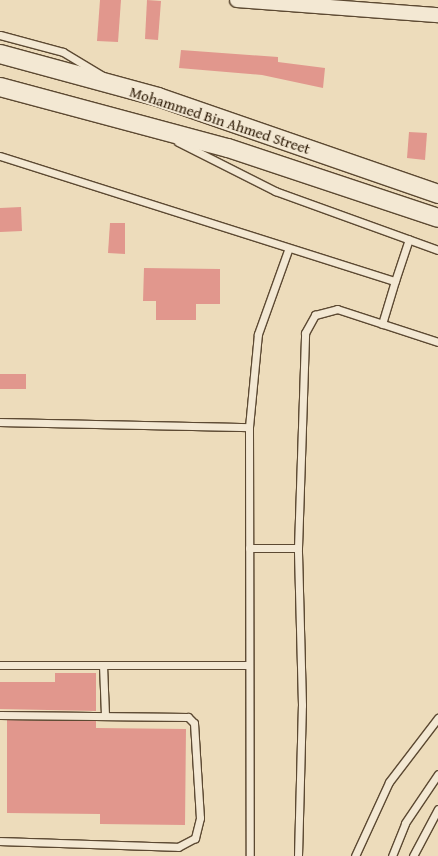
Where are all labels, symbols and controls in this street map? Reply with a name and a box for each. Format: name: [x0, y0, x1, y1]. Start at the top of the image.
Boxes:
street label: Mohammed Bin Ahmed Street: [127, 82, 313, 158]

